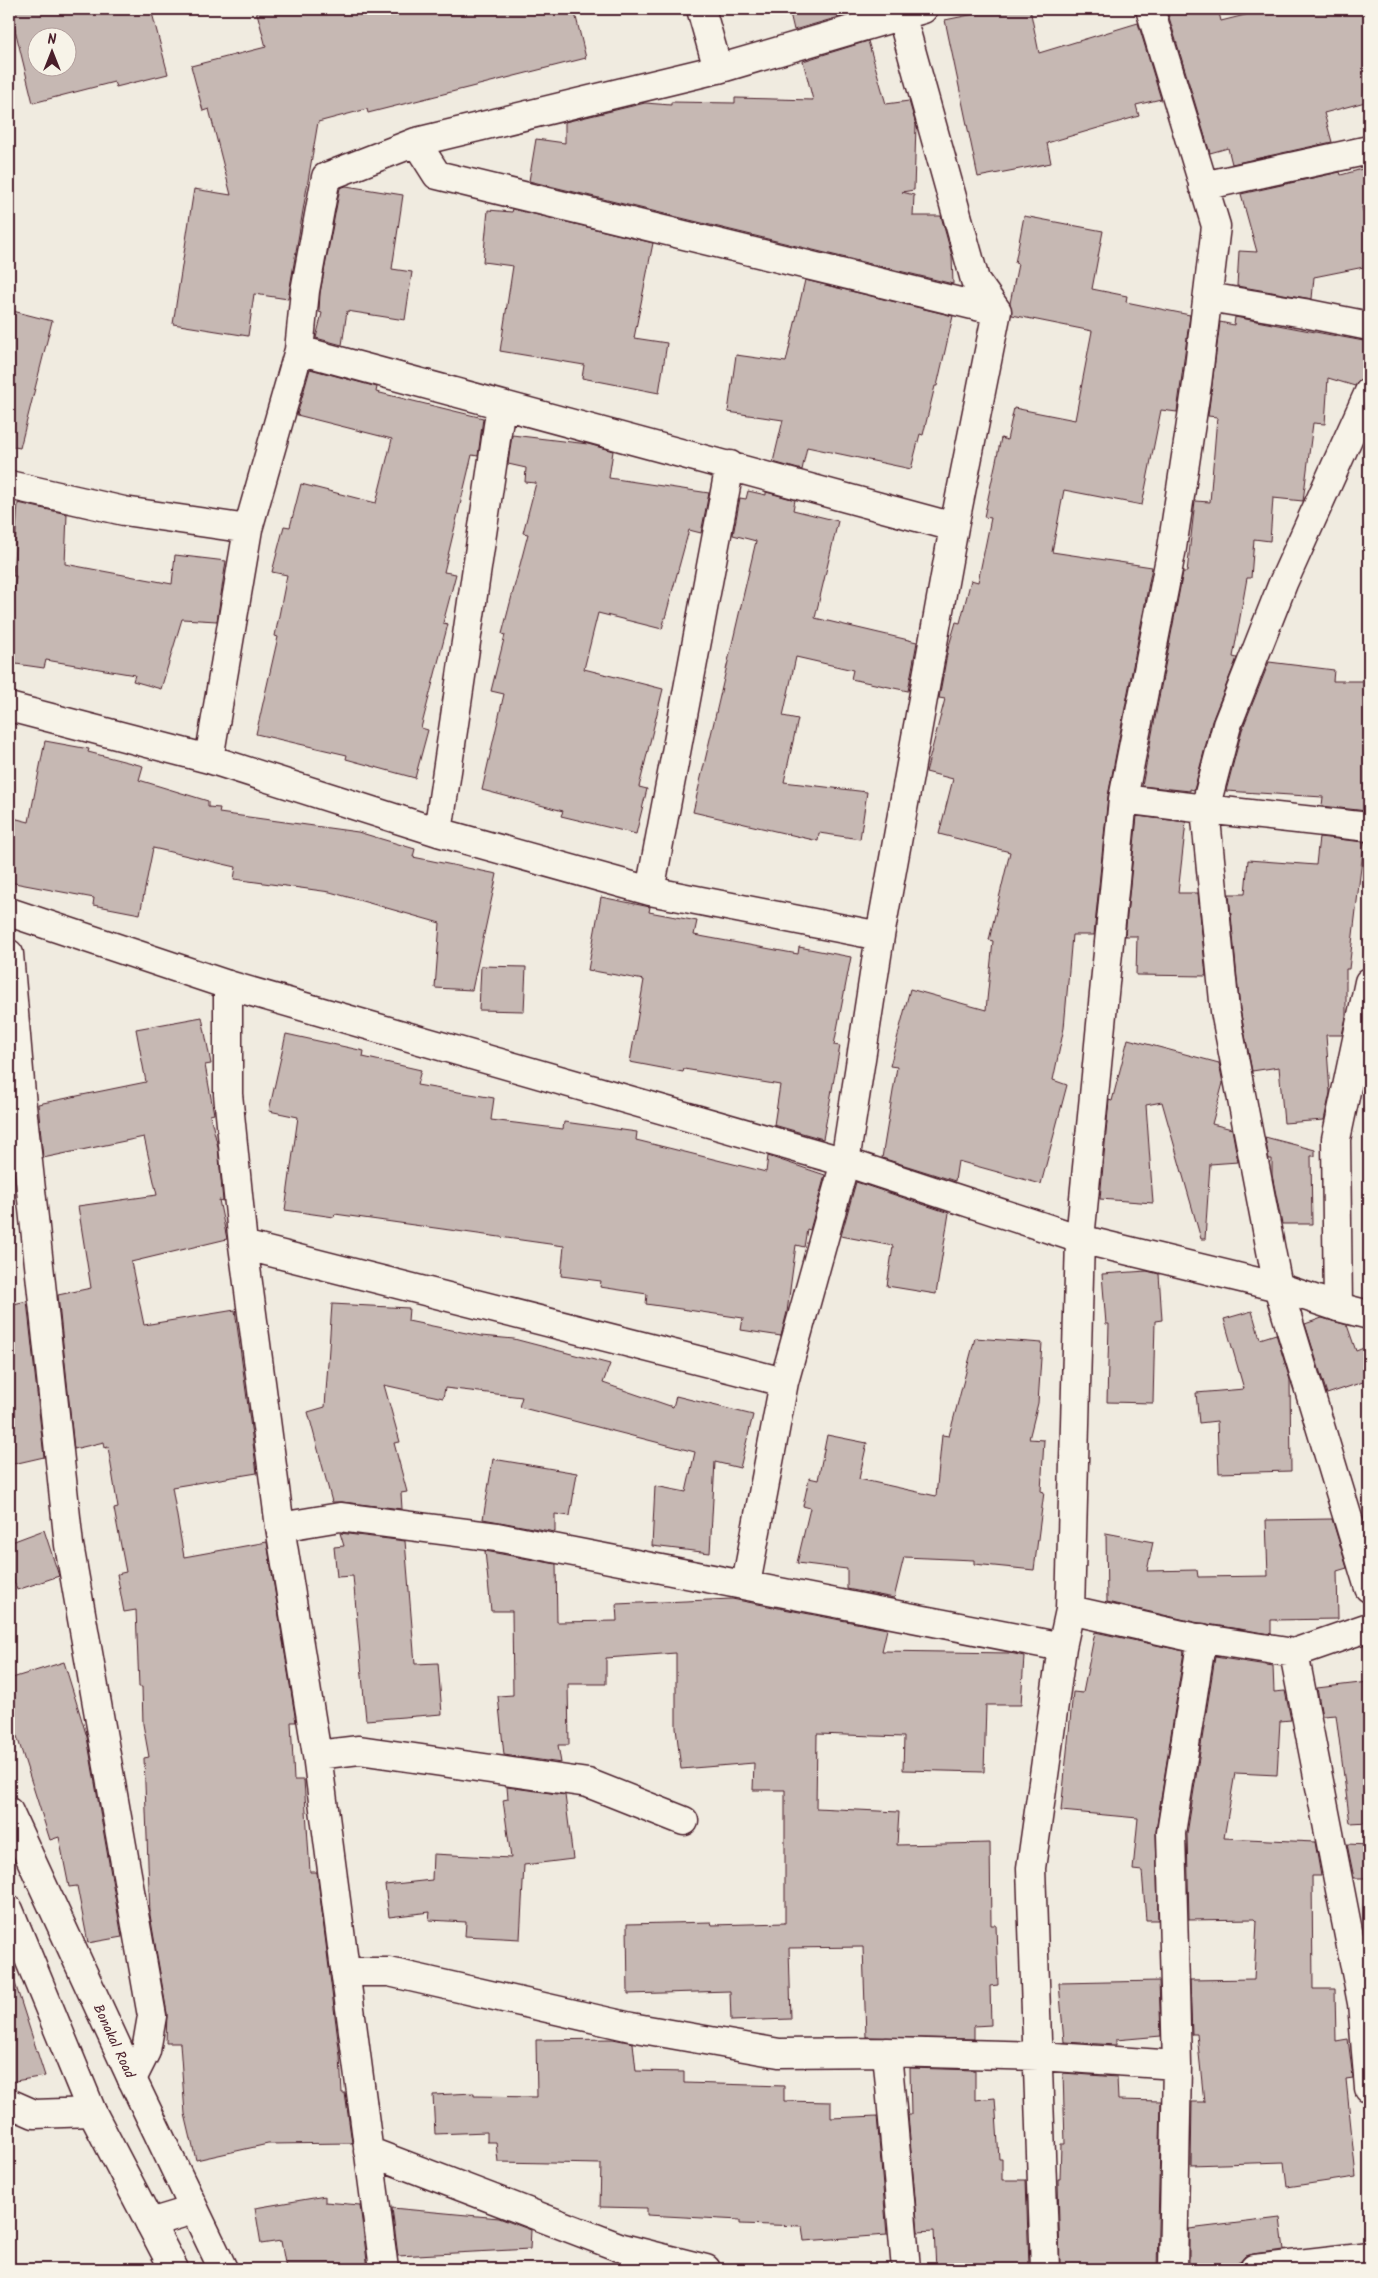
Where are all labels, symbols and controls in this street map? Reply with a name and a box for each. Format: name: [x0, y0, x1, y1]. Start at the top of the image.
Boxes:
north arrow: [28, 28, 78, 78]
text: N: [48, 29, 57, 51]
street label: Bonakal Road: [87, 2001, 141, 2083]

